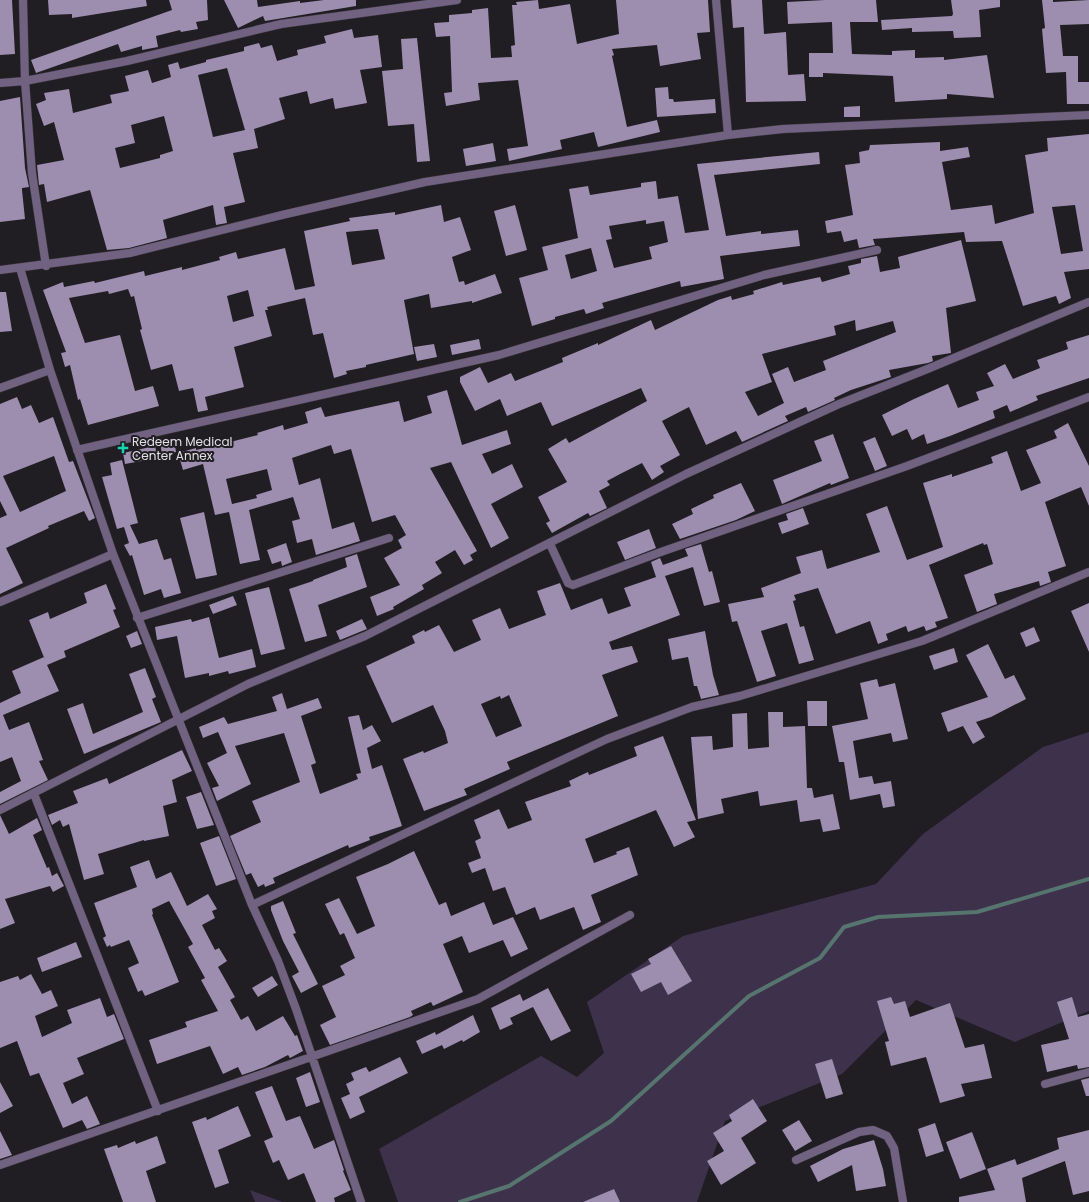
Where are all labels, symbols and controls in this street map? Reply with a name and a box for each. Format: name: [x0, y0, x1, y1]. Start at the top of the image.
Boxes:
place label: Redeem Medical Center Annex: [132, 433, 233, 464]
marker: Redeem Medical Center Annex: [117, 442, 129, 454]

